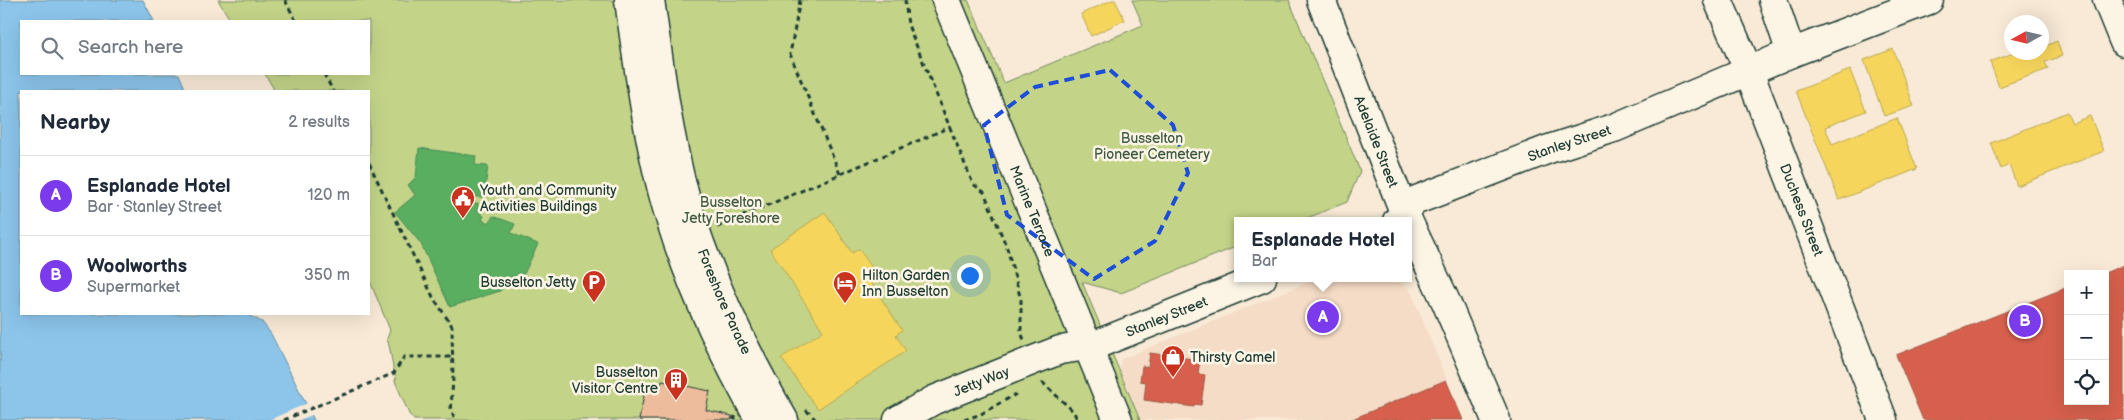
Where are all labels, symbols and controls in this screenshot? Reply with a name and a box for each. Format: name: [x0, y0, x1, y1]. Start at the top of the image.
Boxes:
north arrow: [2004, 15, 2049, 60]
search box: [20, 20, 370, 75]
icon: search: [38, 34, 66, 62]
text: Search here: [78, 36, 183, 59]
street label: Adelaide Street: [1351, 93, 1402, 191]
text: Nearby: [40, 110, 110, 135]
text: 2 results: [288, 113, 350, 132]
street label: Stanley Street: [1525, 121, 1614, 165]
park label: Busselton Pioneer Cemetery: [1094, 130, 1211, 163]
street label: Duchess Street: [1777, 161, 1828, 259]
street label: Marine Terrace: [1006, 163, 1059, 259]
text: Esplanade Hotel: [87, 175, 231, 198]
place label: Youth and Community Activities Buildings: [479, 182, 617, 215]
public building icon: Youth and Community Activities Buildings: [450, 185, 476, 219]
text: A: [51, 186, 61, 205]
text: 120 m: [307, 186, 350, 205]
park label: Busselton Jetty Foreshore: [682, 194, 780, 227]
text: Bar · Stanley Street: [87, 198, 222, 217]
popup: [1234, 217, 1412, 282]
text: Esplanade Hotel: [1251, 229, 1395, 252]
street label: Foreshore Parade: [694, 246, 755, 357]
text: Bar: [1251, 252, 1277, 271]
text: Woolworths: [87, 255, 187, 278]
your location: [957, 263, 983, 289]
text: B: [50, 266, 62, 285]
text: 350 m: [304, 266, 350, 285]
place label: Hilton Garden Inn Busselton: [862, 267, 950, 300]
parking icon: Busselton Jetty: [581, 269, 607, 303]
hotel icon: Hilton Garden Inn Busselton: [832, 270, 858, 304]
map controls: [2064, 270, 2109, 405]
button: +: [2064, 270, 2109, 315]
place label: Busselton Jetty: [480, 274, 577, 291]
text: Supermarket: [87, 278, 180, 297]
street label: Stanley Street: [1123, 292, 1210, 340]
pin: A: [1307, 298, 1339, 336]
pin: B: [2009, 302, 2041, 340]
button: −: [2064, 315, 2109, 360]
shop icon: Thirsty Camel: [1160, 344, 1186, 378]
place label: Thirsty Camel: [1190, 349, 1275, 366]
button: locate: [2064, 360, 2109, 405]
street label: Jetty Way: [951, 362, 1012, 400]
place label: Busselton Visitor Centre: [572, 364, 658, 397]
building icon: Busselton Visitor Centre: [663, 367, 689, 401]

